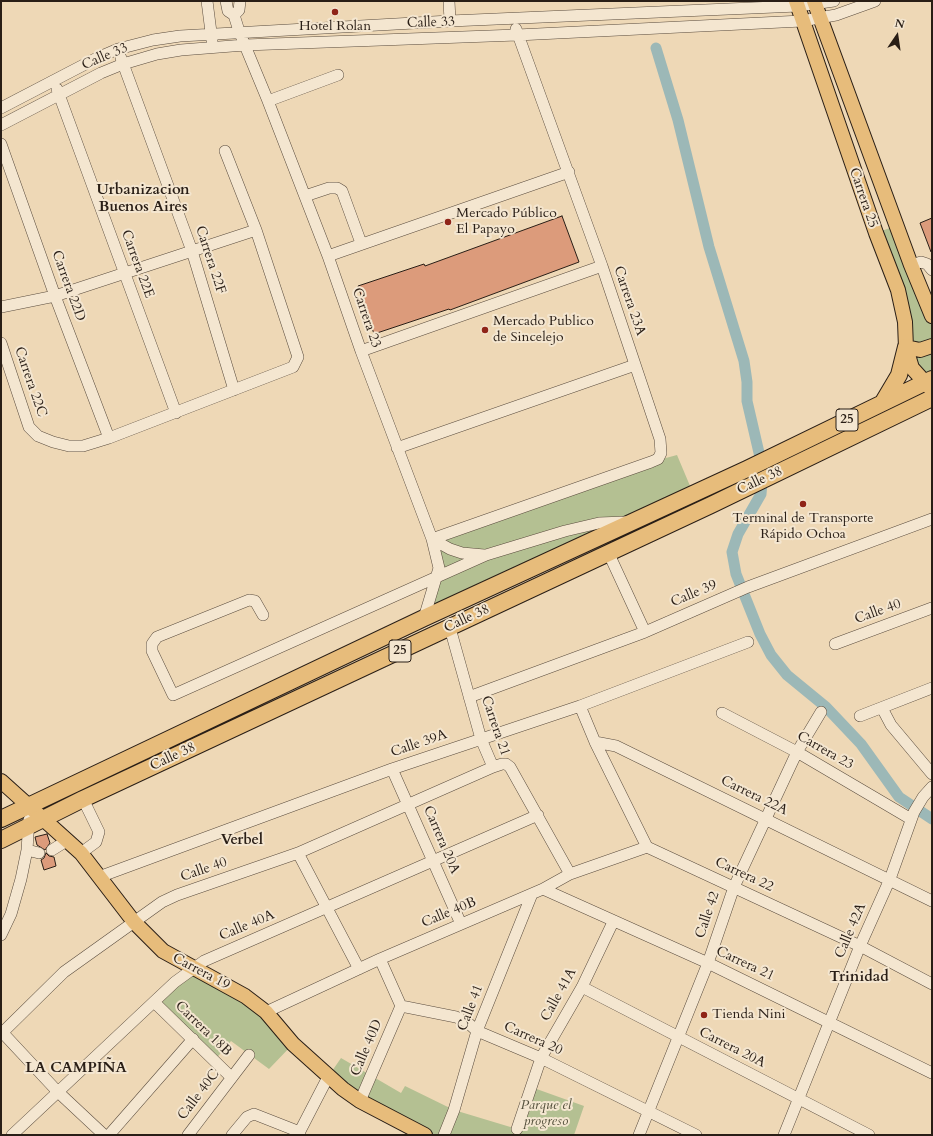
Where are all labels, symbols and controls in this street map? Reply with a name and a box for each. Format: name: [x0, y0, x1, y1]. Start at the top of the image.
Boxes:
marker: Hotel Rolan: [330, 7, 340, 17]
street label: Calle 33: [407, 14, 455, 32]
text: N: [893, 15, 906, 32]
north arrow: [877, 16, 917, 56]
place label: Hotel Rolan: [299, 19, 371, 35]
street label: Calle 33: [79, 40, 131, 74]
street label: Carrera 25: [845, 166, 881, 230]
district label: Urbanizacion Buenos Aires: [96, 182, 190, 217]
place label: Mercado Público El Papayo: [456, 206, 557, 238]
marker: Mercado Público El Papayo: [443, 217, 453, 227]
street label: Carrera 22F: [191, 224, 229, 296]
street label: Carrera 22E: [117, 228, 157, 300]
street label: Carrera 22D: [47, 248, 89, 324]
street label: Carrera 23A: [609, 264, 649, 338]
street label: Carrera 23: [348, 286, 384, 350]
place label: Mercado Publico de Sincelejo: [493, 314, 594, 346]
marker: Mercado Publico de Sincelejo: [480, 325, 490, 335]
street label: Carrera 22C: [10, 345, 50, 419]
road number: 25: [836, 409, 858, 431]
street label: Calle 38: [735, 463, 785, 499]
marker: Terminal de Transporte Rápido Ochoa: [798, 499, 808, 509]
place label: Terminal de Transporte Rápido Ochoa: [732, 511, 874, 544]
street label: Calle 39: [668, 577, 720, 611]
street label: Calle 40: [852, 596, 904, 628]
street label: Calle 38: [442, 601, 492, 637]
road number: 25: [389, 640, 411, 662]
street label: Carrera 21: [477, 694, 513, 758]
street label: Calle 39A: [389, 727, 449, 761]
street label: Carrera 23: [794, 728, 856, 774]
street label: Calle 38: [148, 739, 198, 775]
street label: Carrera 22A: [718, 773, 790, 819]
street label: Carrera 20A: [419, 803, 463, 877]
district label: Verbel: [221, 832, 263, 850]
street label: Calle 40: [178, 854, 230, 886]
street label: Carrera 22: [712, 854, 776, 896]
street label: Calle 42: [692, 889, 724, 941]
street label: Calle 40B: [419, 894, 479, 932]
street label: Calle 42A: [832, 901, 870, 961]
street label: Calle 40A: [217, 907, 277, 945]
street label: Carrera 21: [713, 943, 777, 985]
street label: Carrera 19: [169, 950, 233, 994]
street label: Calle 41A: [538, 965, 580, 1025]
district label: Trinidad: [829, 969, 889, 987]
street label: Calle 41: [454, 982, 488, 1034]
street label: Carrera 18B: [171, 998, 235, 1060]
place label: Tienda Nini: [712, 1007, 786, 1023]
marker: Tienda Nini: [699, 1010, 709, 1020]
street label: Calle 40D: [348, 1017, 386, 1079]
street label: Carrera 20: [501, 1019, 565, 1059]
street label: Carrera 20A: [696, 1024, 768, 1072]
district label: LA CAMPIÑA: [25, 1060, 127, 1078]
street label: Calle 40C: [175, 1066, 223, 1124]
park label: Parque el progreso: [520, 1098, 572, 1130]

